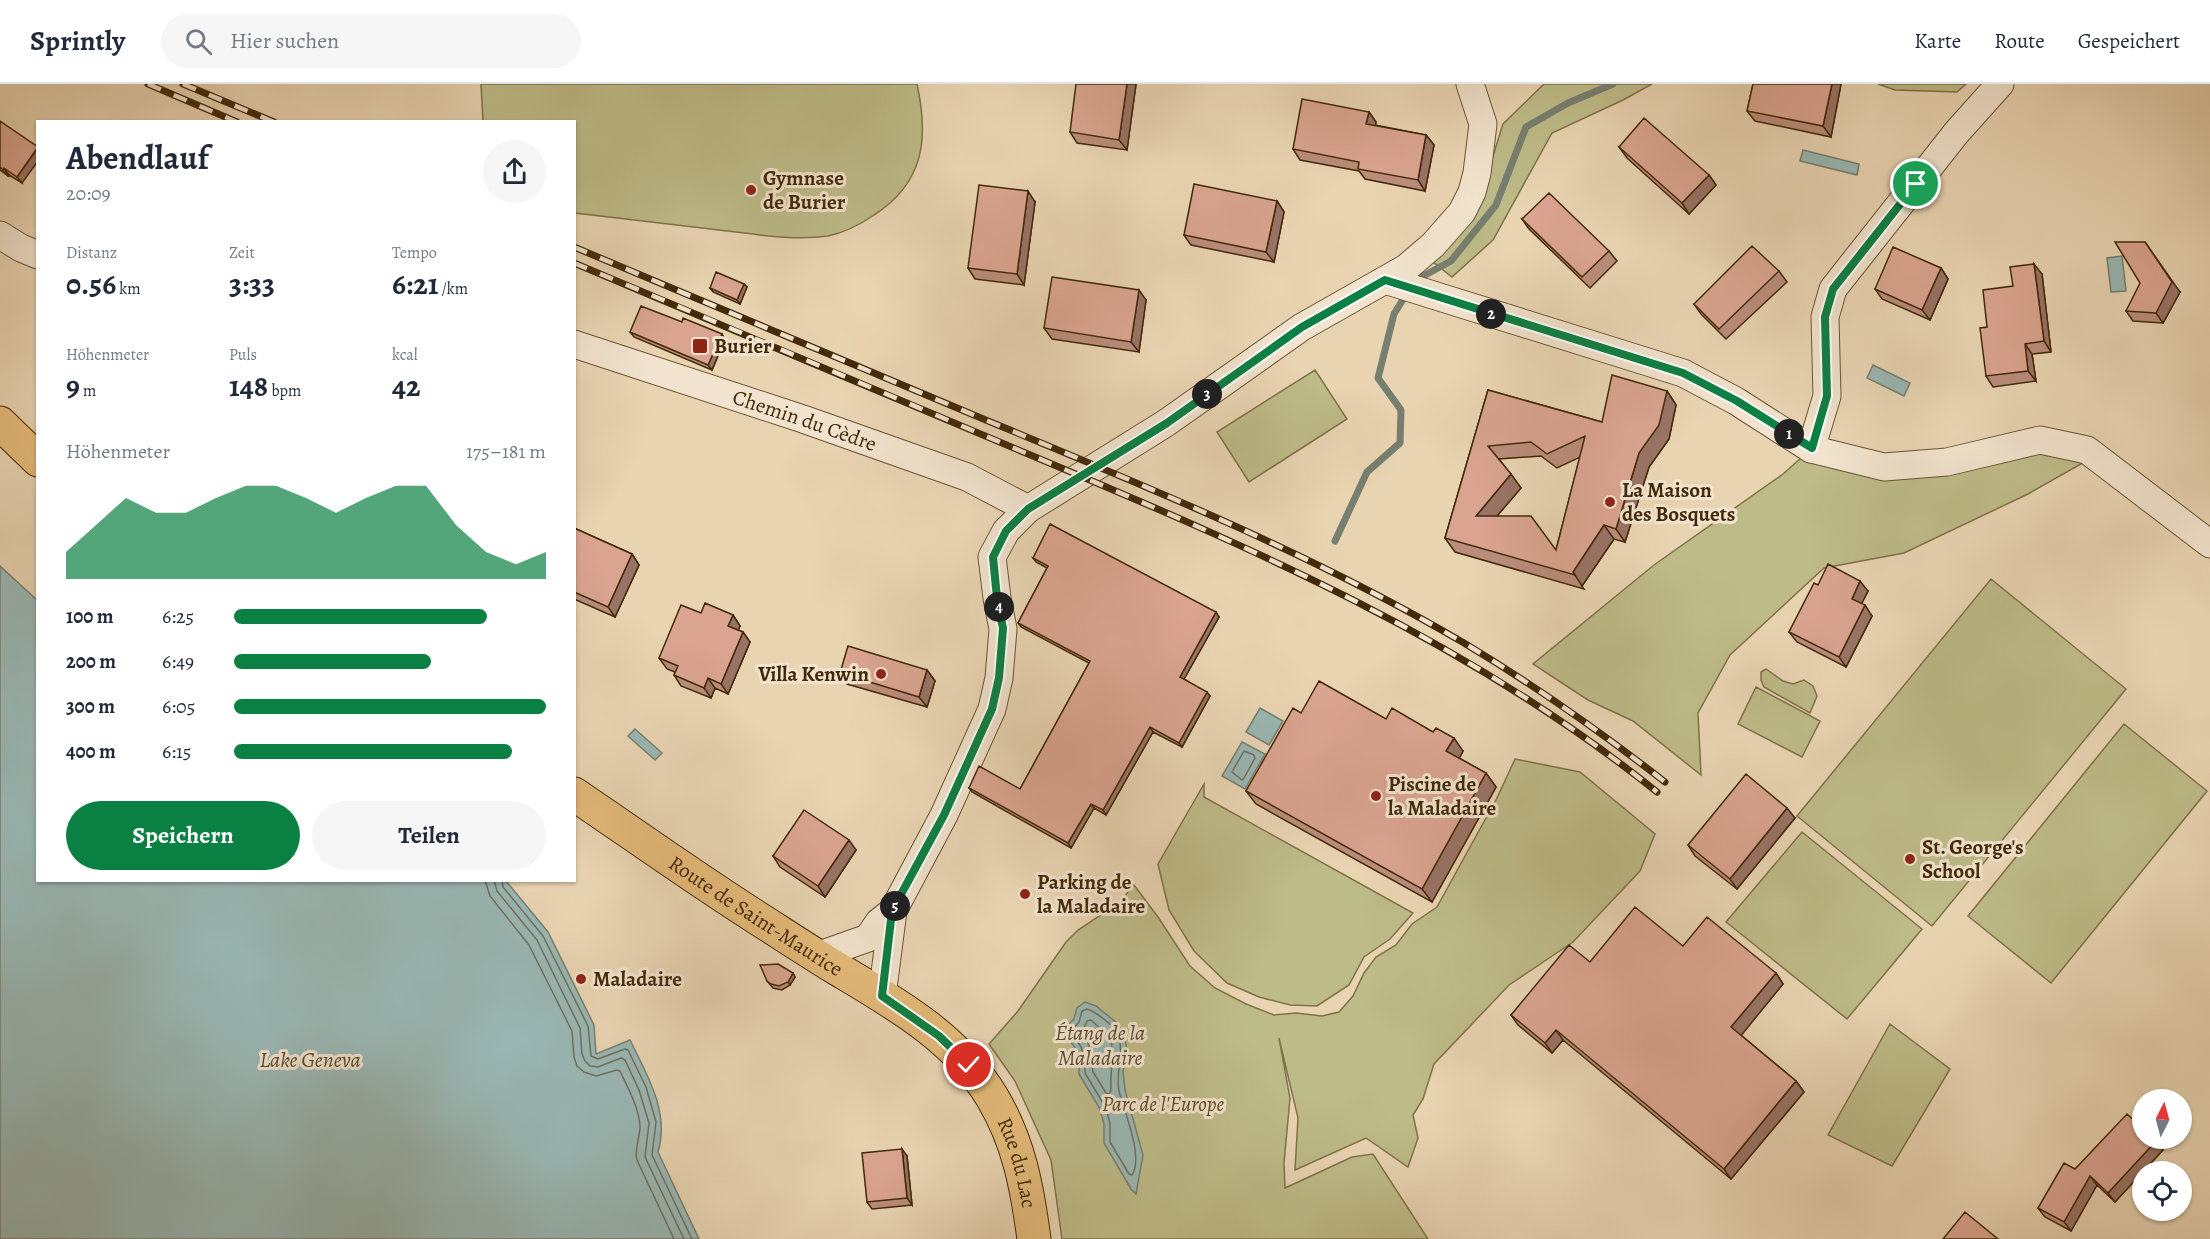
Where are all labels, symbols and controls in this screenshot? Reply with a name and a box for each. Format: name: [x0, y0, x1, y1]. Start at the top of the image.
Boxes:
search box: [161, 14, 581, 68]
text: Sprintly: [30, 22, 125, 60]
icon: search: [182, 25, 215, 58]
text: Hier suchen: [230, 26, 339, 56]
text: Karte: [1914, 27, 1961, 55]
text: Route: [1994, 27, 2045, 55]
text: Gespeichert: [2078, 27, 2180, 55]
text: Abendlauf: [66, 135, 209, 180]
button: share: [483, 140, 546, 203]
pin: [1890, 158, 1941, 209]
place label: Gymnase de Burier: [763, 164, 846, 216]
icon: arrive: [1899, 167, 1932, 200]
text: 20:09: [66, 180, 111, 207]
marker: Gymnase de Burier: [744, 183, 758, 197]
text: Distanz: [66, 242, 117, 264]
text: Zeit: [229, 242, 255, 264]
text: Tempo: [392, 242, 437, 264]
text: 0.56: [66, 264, 116, 304]
text: 3:33: [229, 264, 275, 304]
text: 6:21: [392, 264, 438, 304]
text: km: [116, 278, 141, 300]
text: /km: [438, 278, 468, 300]
pin: 2: [1476, 299, 1506, 329]
text: 2: [1487, 303, 1495, 325]
place label: Burier: [714, 332, 772, 360]
marker: Burier: [691, 337, 709, 355]
text: Höhenmeter: [66, 344, 149, 366]
text: Puls: [229, 344, 257, 366]
text: kcal: [392, 344, 418, 366]
text: 9: [66, 366, 80, 406]
text: 148: [229, 366, 268, 406]
text: 42: [392, 366, 421, 406]
pin: 3: [1192, 379, 1222, 409]
text: m: [80, 380, 96, 402]
text: bpm: [268, 380, 301, 402]
street label: Chemin du Cèdre: [729, 383, 880, 458]
text: 3: [1204, 383, 1210, 405]
pin: 1: [1774, 419, 1804, 449]
text: 1: [1786, 423, 1792, 445]
text: Höhenmeter: [66, 438, 170, 465]
text: 175–181 m: [466, 438, 546, 465]
place label: La Maison des Bosquets: [1622, 476, 1735, 528]
marker: La Maison des Bosquets: [1603, 495, 1617, 509]
pin: 4: [984, 592, 1014, 622]
text: 4: [995, 596, 1003, 618]
text: 100 m: [66, 603, 114, 630]
text: 6:25: [162, 603, 194, 630]
text: 200 m: [66, 648, 116, 675]
text: 6:49: [162, 648, 194, 675]
place label: Villa Kenwin: [757, 660, 869, 688]
marker: Villa Kenwin: [874, 667, 888, 681]
text: 300 m: [66, 693, 115, 720]
text: 6:05: [162, 693, 195, 720]
text: 400 m: [66, 738, 116, 765]
text: 6:15: [162, 738, 191, 765]
place label: Piscine de la Maladaire: [1388, 770, 1497, 822]
marker: Piscine de la Maladaire: [1369, 789, 1383, 803]
button: Speichern: [66, 801, 300, 870]
button: Teilen: [312, 801, 546, 870]
place label: St. George's School: [1922, 833, 2024, 885]
street label: Route de Saint-Maurice: [663, 849, 848, 983]
marker: St. George's School: [1903, 852, 1917, 866]
place label: Parking de la Maladaire: [1037, 868, 1146, 920]
marker: Parking de la Maladaire: [1018, 887, 1032, 901]
pin: 5: [880, 891, 910, 921]
text: 5: [892, 895, 898, 917]
place label: Maladaire: [593, 965, 682, 993]
marker: Maladaire: [574, 972, 588, 986]
water label: Étang de la Maladaire: [1055, 1018, 1145, 1073]
pin: [943, 1039, 994, 1090]
water label: Lake Geneva: [259, 1045, 361, 1075]
icon: check: [952, 1048, 985, 1081]
north arrow: [2132, 1089, 2192, 1149]
map controls: [2132, 1089, 2192, 1221]
park label: Parc de l'Europe: [1102, 1090, 1224, 1118]
street label: Rue du Lac: [991, 1113, 1043, 1210]
button: locate: [2132, 1161, 2192, 1221]

